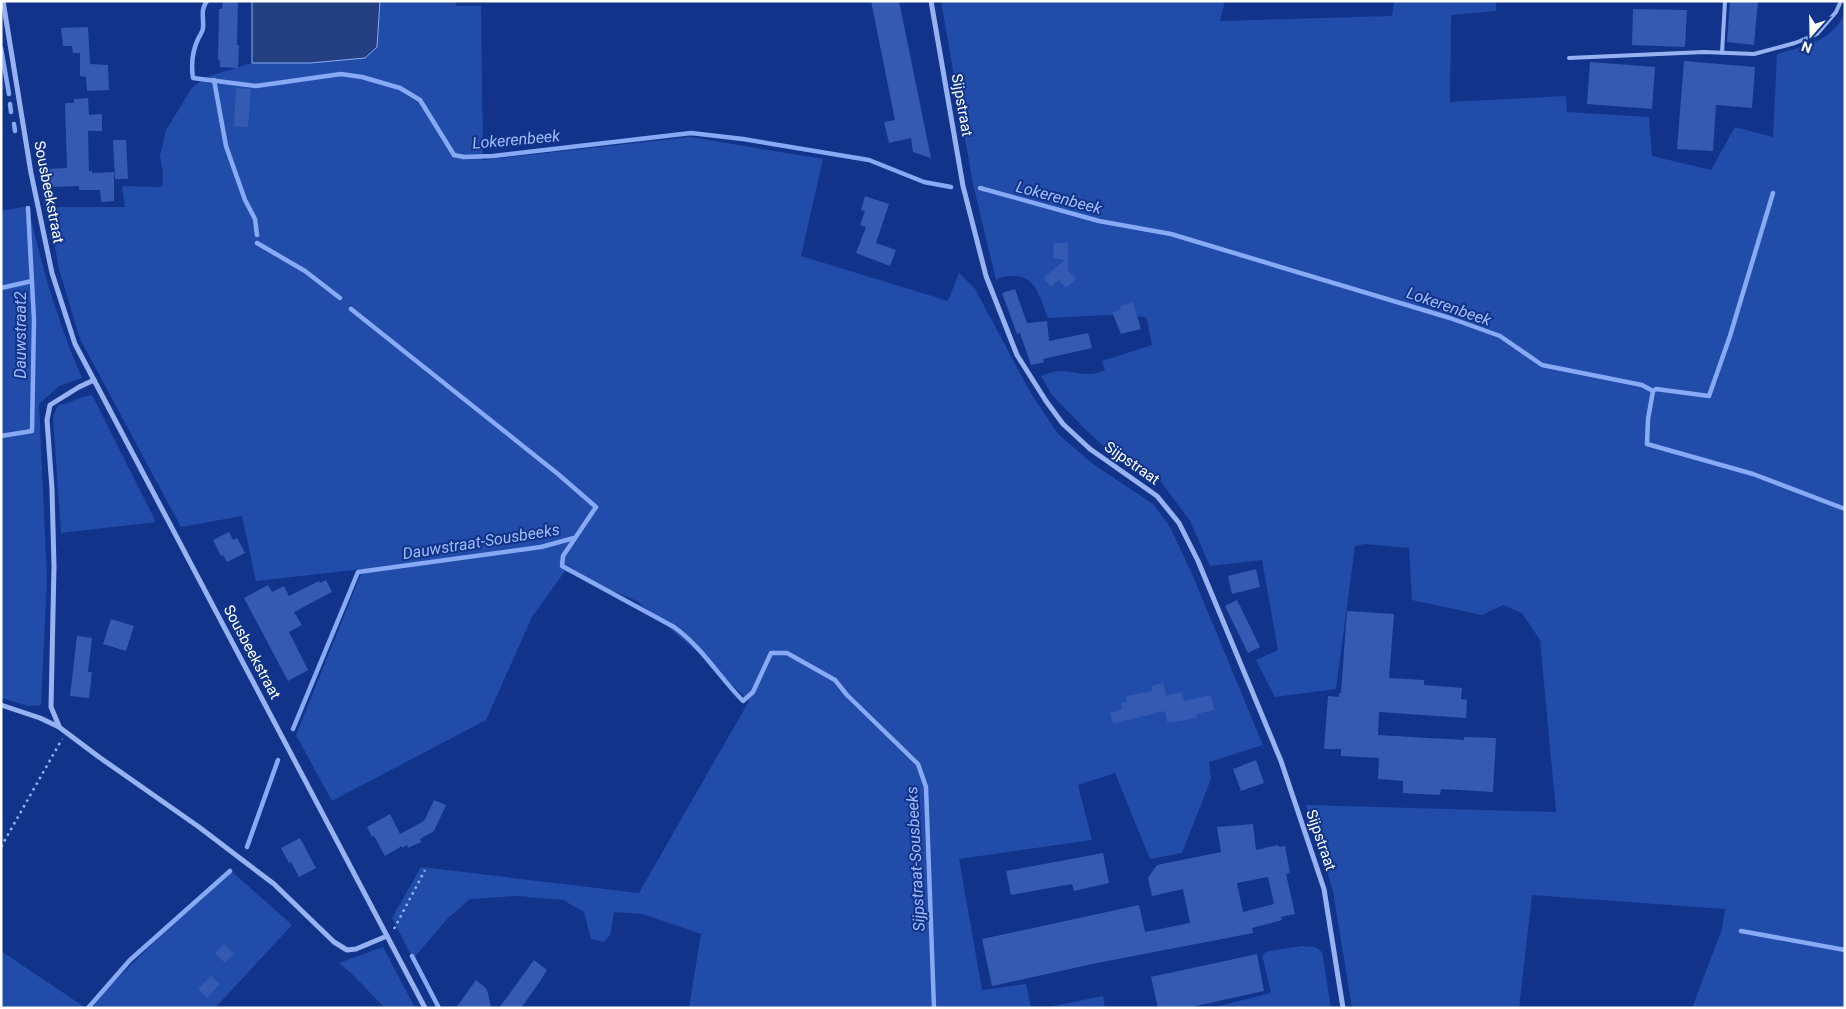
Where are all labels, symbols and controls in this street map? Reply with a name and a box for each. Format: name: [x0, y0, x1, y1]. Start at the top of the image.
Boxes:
north arrow: [1786, 10, 1836, 60]
text: N: [1799, 38, 1814, 56]
street label: Sijpstraat: [948, 72, 976, 138]
water label: Lokerenbeek: [471, 126, 562, 153]
street label: Sousbeekstraat: [30, 139, 68, 245]
water label: Lokerenbeek: [1014, 177, 1105, 218]
water label: Lokerenbeek: [1404, 283, 1495, 330]
water label: Dauwstraat2: [11, 291, 30, 379]
street label: Sijpstraat: [1101, 437, 1163, 489]
water label: Dauwstraat-Sousbeeks: [401, 520, 561, 563]
street label: Sousbeekstraat: [220, 602, 284, 702]
water label: Sijpstraat-Sousbeeks: [902, 786, 929, 932]
street label: Sijpstraat: [1302, 807, 1340, 873]

